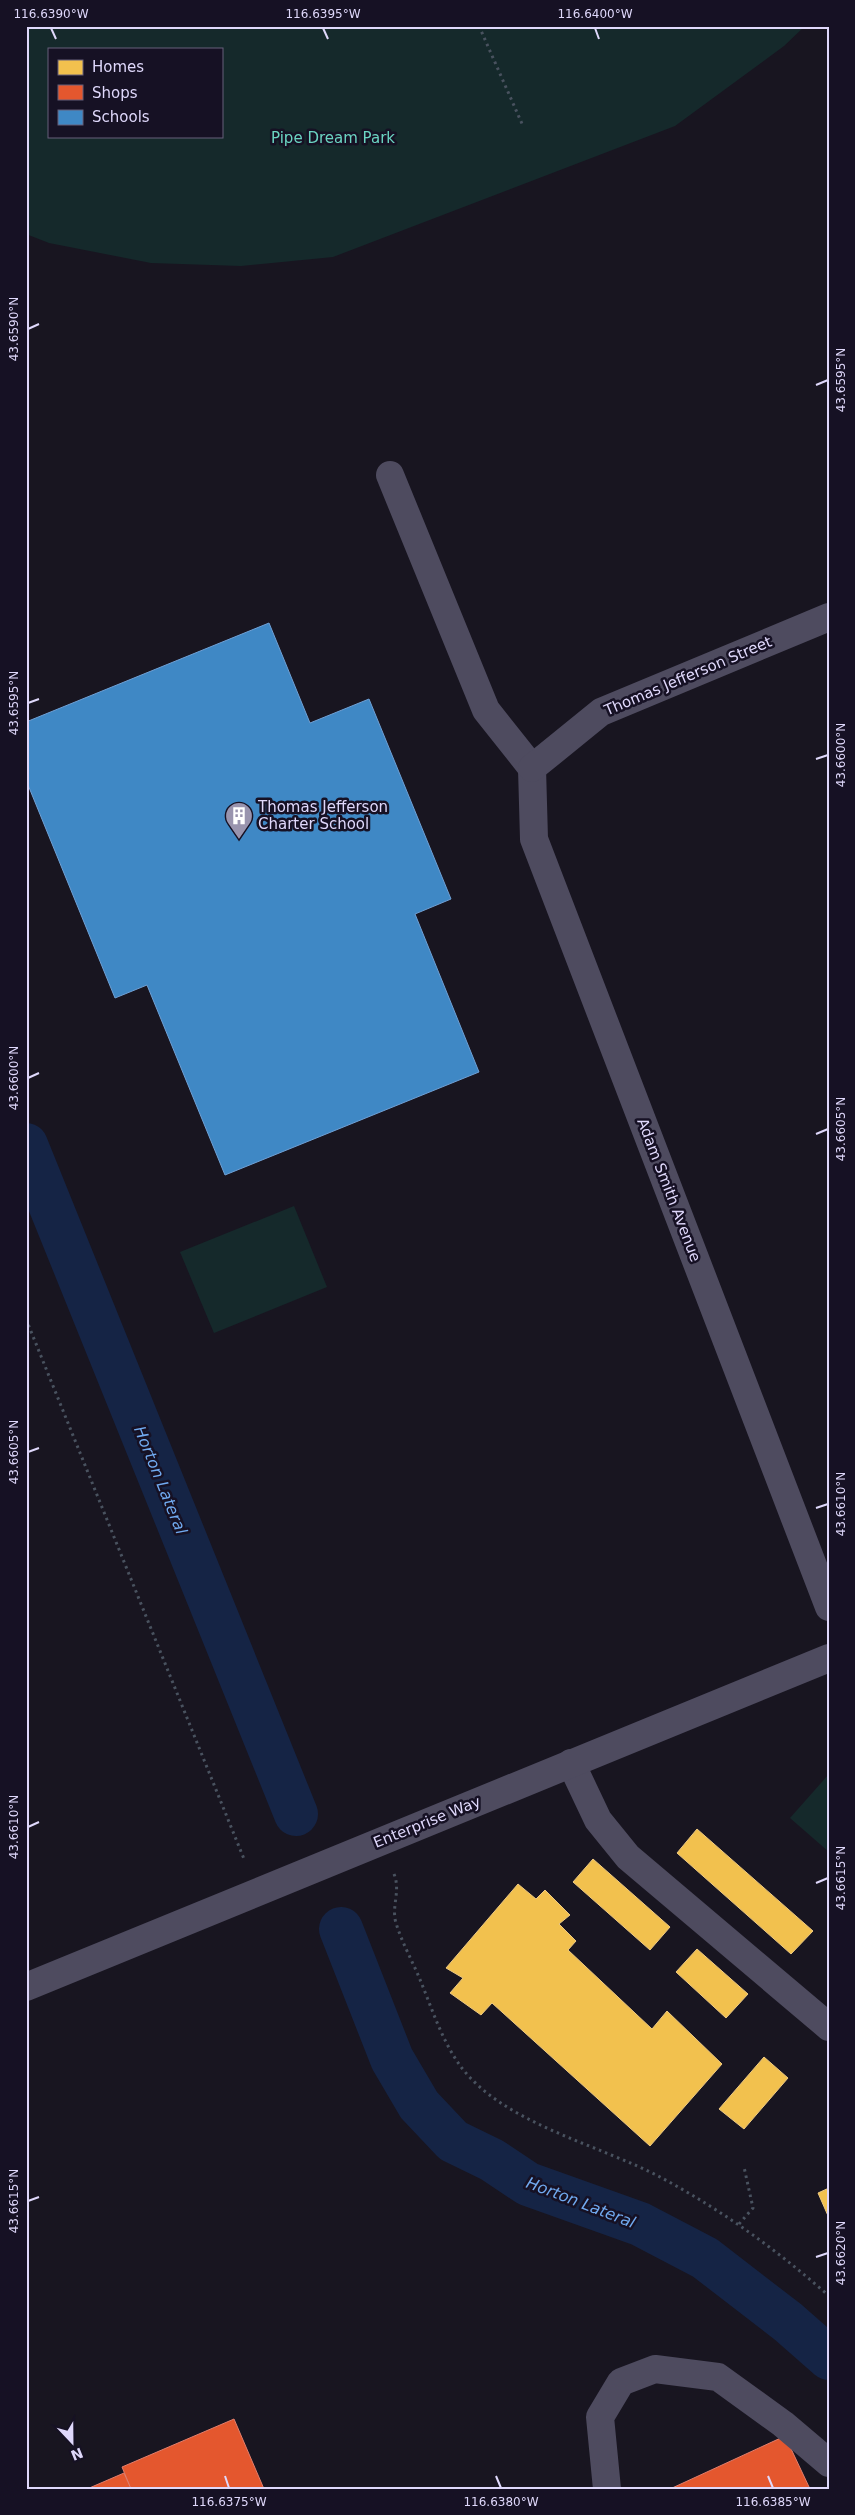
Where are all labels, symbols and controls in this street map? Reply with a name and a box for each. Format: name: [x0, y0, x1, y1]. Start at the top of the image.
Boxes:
text: 116.6390°W: [13, 7, 89, 21]
text: 116.6395°W: [285, 7, 361, 21]
text: 116.6400°W: [557, 7, 633, 21]
legend: [48, 48, 222, 138]
text: Homes: [92, 58, 144, 76]
text: Shops: [92, 84, 138, 102]
text: Schools: [92, 108, 150, 126]
park label: Pipe Dream Park: [271, 129, 395, 147]
text: 43.6590°N: [7, 297, 21, 361]
text: 43.6595°N: [834, 348, 848, 412]
street label: Thomas Jefferson Street: [601, 632, 775, 720]
text: 43.6595°N: [7, 671, 21, 735]
text: 43.6600°N: [834, 723, 848, 787]
place label: Thomas Jefferson Charter School: [257, 798, 388, 833]
building icon: Thomas Jefferson Charter School: [224, 801, 254, 840]
text: 43.6600°N: [7, 1046, 21, 1110]
text: 43.6605°N: [834, 1097, 848, 1161]
street label: Adam Smith Avenue: [633, 1116, 705, 1264]
text: 43.6605°N: [7, 1420, 21, 1484]
water label: Horton Lateral: [130, 1423, 191, 1538]
text: 43.6610°N: [834, 1472, 848, 1536]
street label: Enterprise Way: [371, 1792, 483, 1852]
text: 43.6610°N: [7, 1795, 21, 1859]
text: 43.6615°N: [834, 1846, 848, 1910]
text: 43.6615°N: [7, 2169, 21, 2233]
water label: Horton Lateral: [524, 2173, 639, 2232]
text: 43.6620°N: [834, 2221, 848, 2285]
north arrow: [48, 2418, 98, 2468]
text: N: [68, 2444, 85, 2464]
text: 116.6375°W: [191, 2495, 267, 2509]
text: 116.6380°W: [463, 2495, 539, 2509]
text: 116.6385°W: [735, 2495, 811, 2509]

